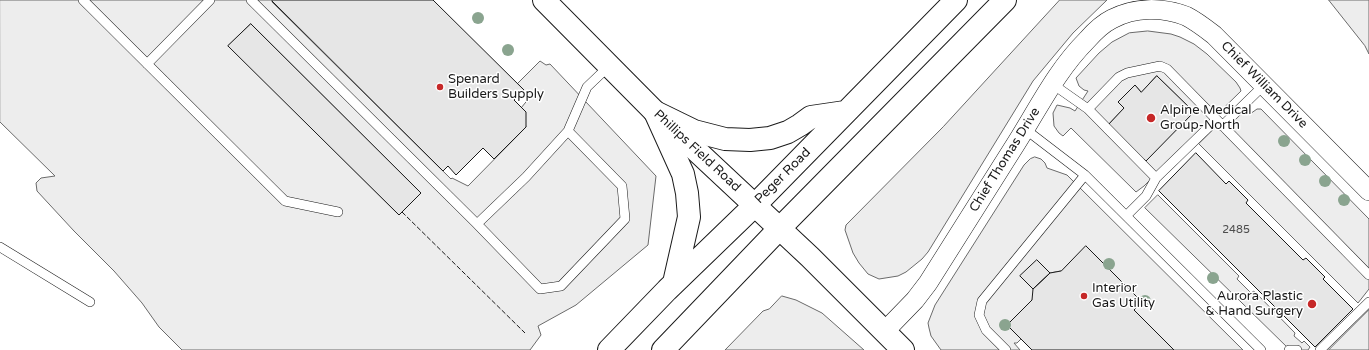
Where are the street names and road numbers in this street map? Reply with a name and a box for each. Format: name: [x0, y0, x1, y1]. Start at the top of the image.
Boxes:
street label: Chief William Drive: [1217, 38, 1311, 132]
street label: Chief Thomas Drive: [966, 105, 1044, 215]
street label: Phillips Field Road: [650, 107, 744, 195]
street label: Peger Road: [752, 145, 814, 207]

